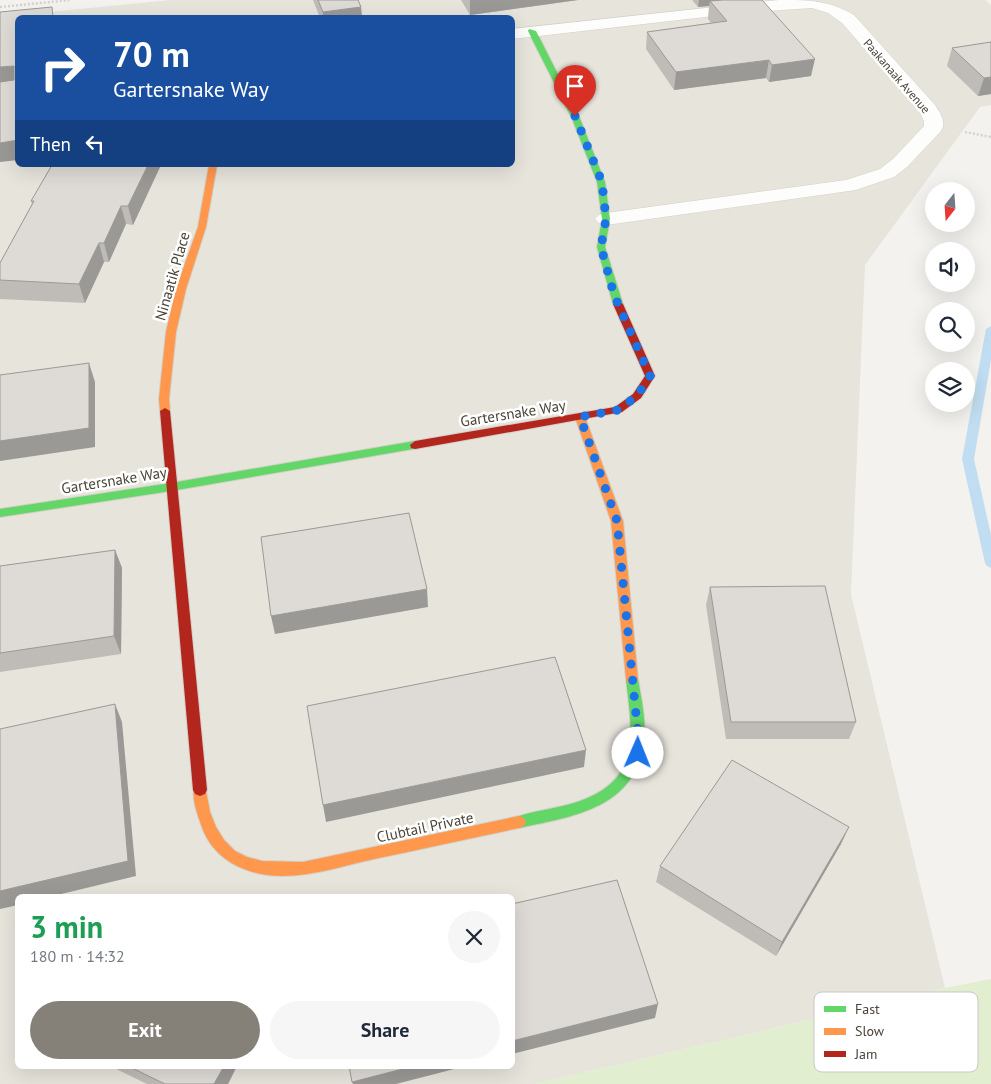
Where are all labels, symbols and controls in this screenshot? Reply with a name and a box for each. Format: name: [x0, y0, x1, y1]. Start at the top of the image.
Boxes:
text: 70 m: [113, 31, 190, 77]
icon: right: [30, 35, 95, 100]
street label: Paakanaak Avenue: [860, 36, 934, 116]
pin: [554, 65, 596, 116]
icon: arrive: [561, 72, 589, 100]
text: Gartersnake Way: [113, 75, 269, 103]
icon: left: [81, 130, 109, 158]
text: Then: [30, 132, 71, 156]
north arrow: [925, 182, 975, 232]
map controls: [925, 182, 975, 412]
street label: Ninaatik Place: [150, 230, 194, 322]
button: sound: [925, 242, 975, 292]
button: search: [925, 302, 975, 352]
button: layers: [925, 362, 975, 412]
street label: Gartersnake Way: [459, 395, 567, 431]
street label: Gartersnake Way: [60, 462, 168, 498]
position arrow: [611, 726, 663, 778]
street label: Clubtail Private: [375, 807, 475, 847]
text: 3 min: [30, 907, 103, 946]
button: close: [448, 911, 500, 963]
text: 180 m · 14:32: [30, 946, 125, 966]
legend: [814, 992, 978, 1072]
text: Fast: [855, 1000, 880, 1018]
button: Exit: [30, 1001, 260, 1059]
button: Share: [270, 1001, 500, 1059]
text: Slow: [855, 1022, 885, 1040]
text: Jam: [854, 1045, 877, 1063]

